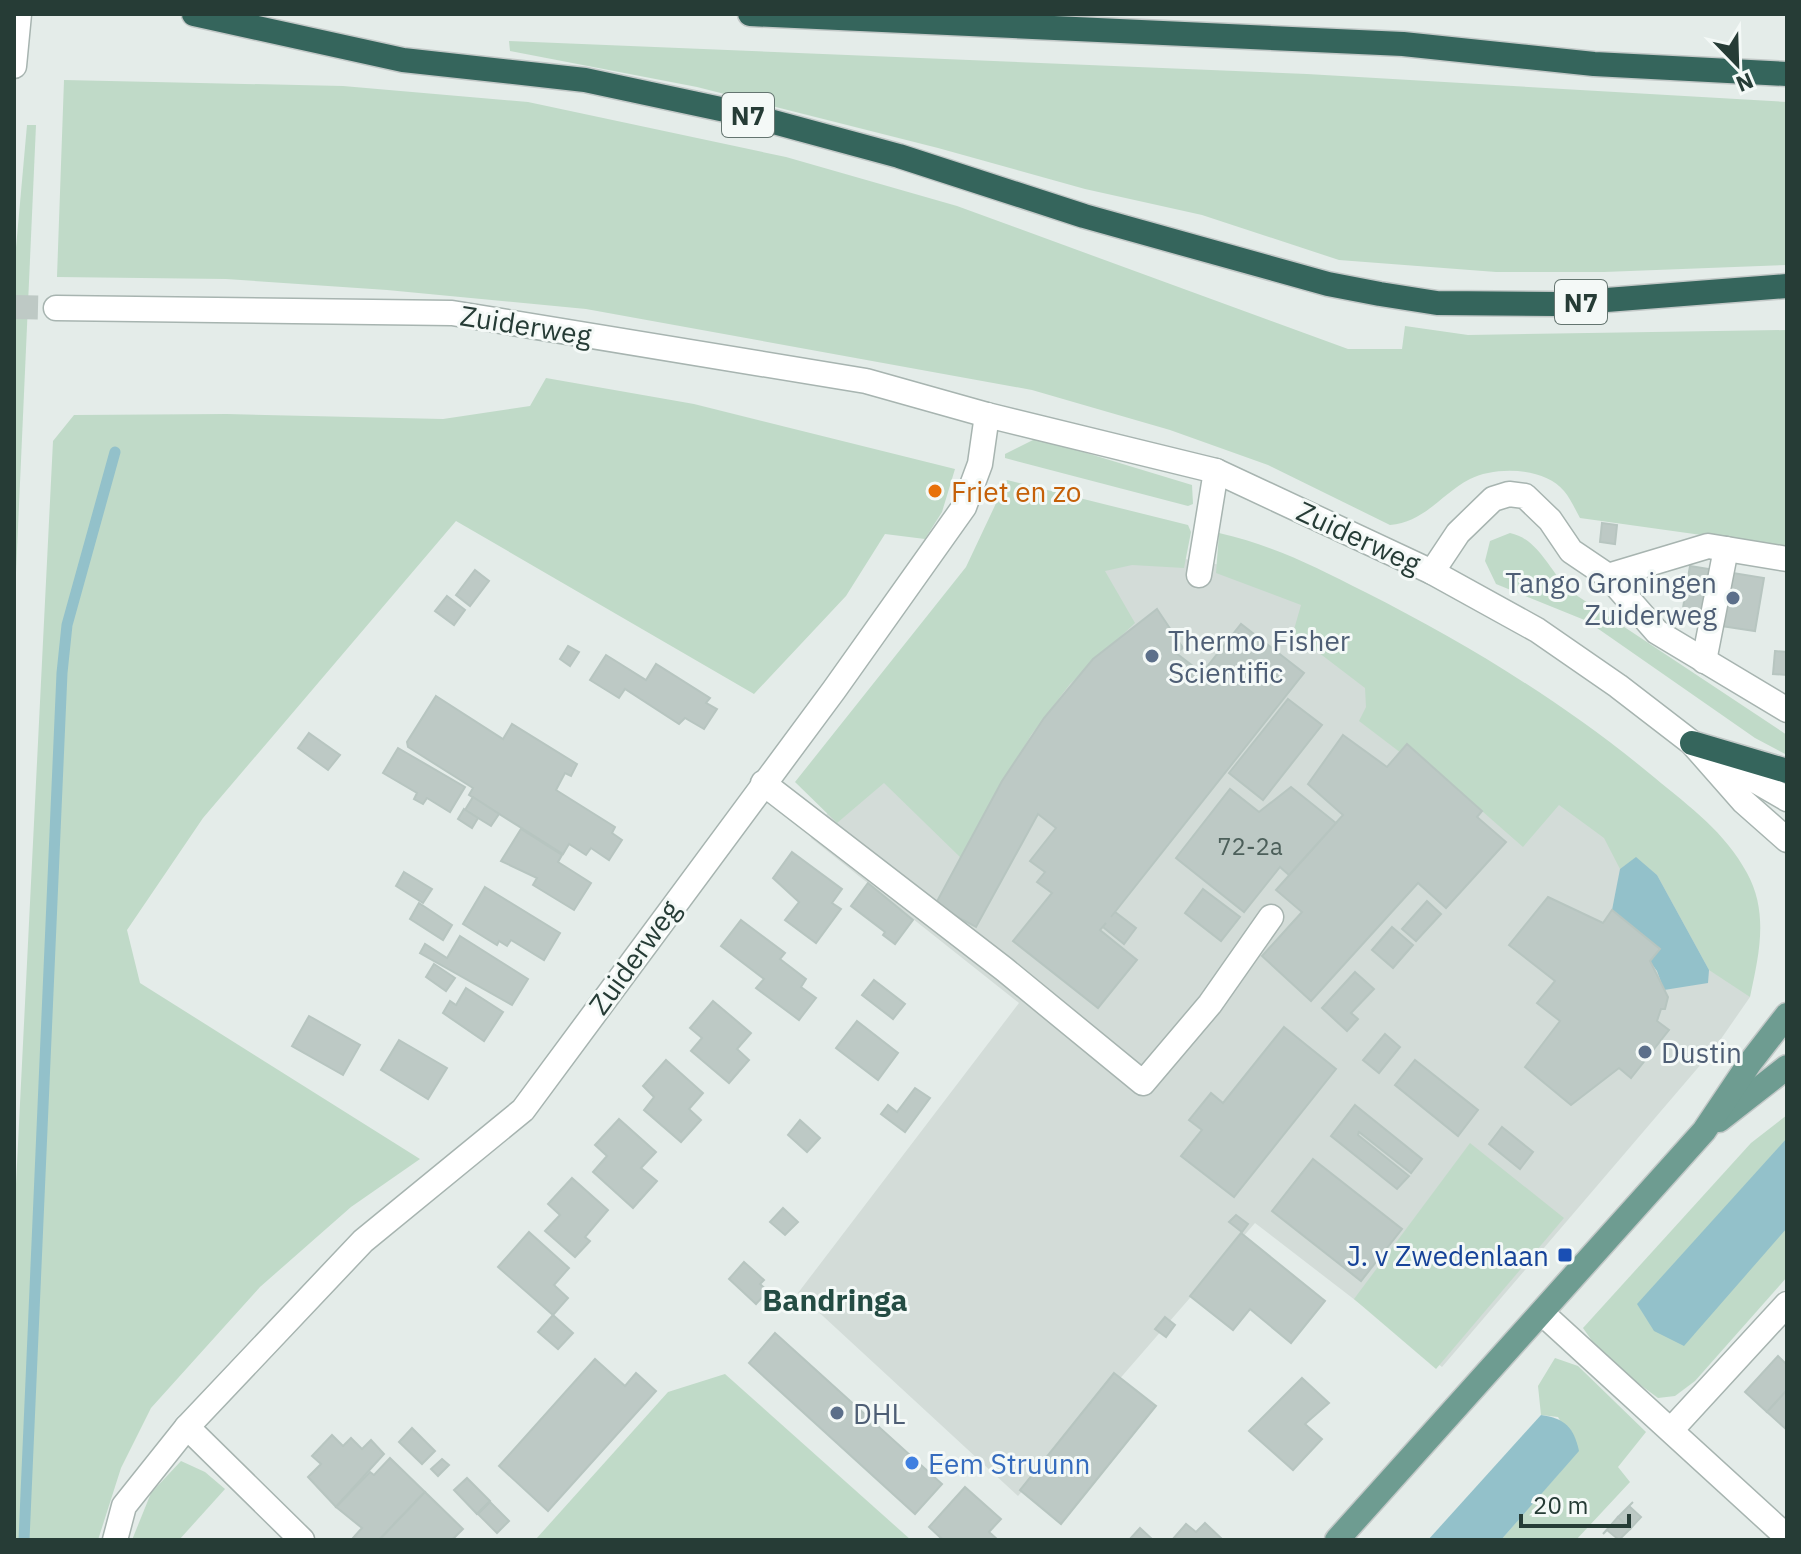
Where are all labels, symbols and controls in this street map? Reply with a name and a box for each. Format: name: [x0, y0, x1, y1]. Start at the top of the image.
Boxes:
north arrow: [1697, 24, 1777, 104]
text: N: [1732, 66, 1758, 99]
road number: N7: [722, 93, 774, 137]
road number: N7: [1555, 280, 1607, 324]
street label: Zuiderweg: [458, 296, 595, 354]
place label: Friet en zo: [951, 473, 1081, 510]
marker: Friet en zo: [926, 482, 944, 500]
street label: Zuiderweg: [1291, 492, 1427, 582]
place label: Tango Groningen Zuiderweg: [1505, 564, 1717, 633]
marker: Tango Groningen Zuiderweg: [1724, 589, 1742, 607]
place label: Thermo Fisher Scientific: [1168, 622, 1350, 691]
marker: Thermo Fisher Scientific: [1143, 647, 1161, 665]
house number: 72-2a: [1217, 830, 1283, 862]
street label: Zuiderweg: [580, 892, 688, 1021]
place label: Dustin: [1661, 1034, 1742, 1071]
marker: Dustin: [1636, 1043, 1654, 1061]
place label: J. v Zwedenlaan: [1347, 1237, 1549, 1274]
marker: J. v Zwedenlaan: [1556, 1246, 1574, 1264]
district label: Bandringa: [762, 1280, 908, 1319]
place label: DHL: [853, 1395, 906, 1432]
marker: DHL: [828, 1404, 846, 1422]
place label: Eem Struunn: [928, 1445, 1090, 1482]
marker: Eem Struunn: [903, 1454, 921, 1472]
scale bar: [1521, 1478, 1629, 1528]
text: 20 m: [1533, 1489, 1588, 1521]

